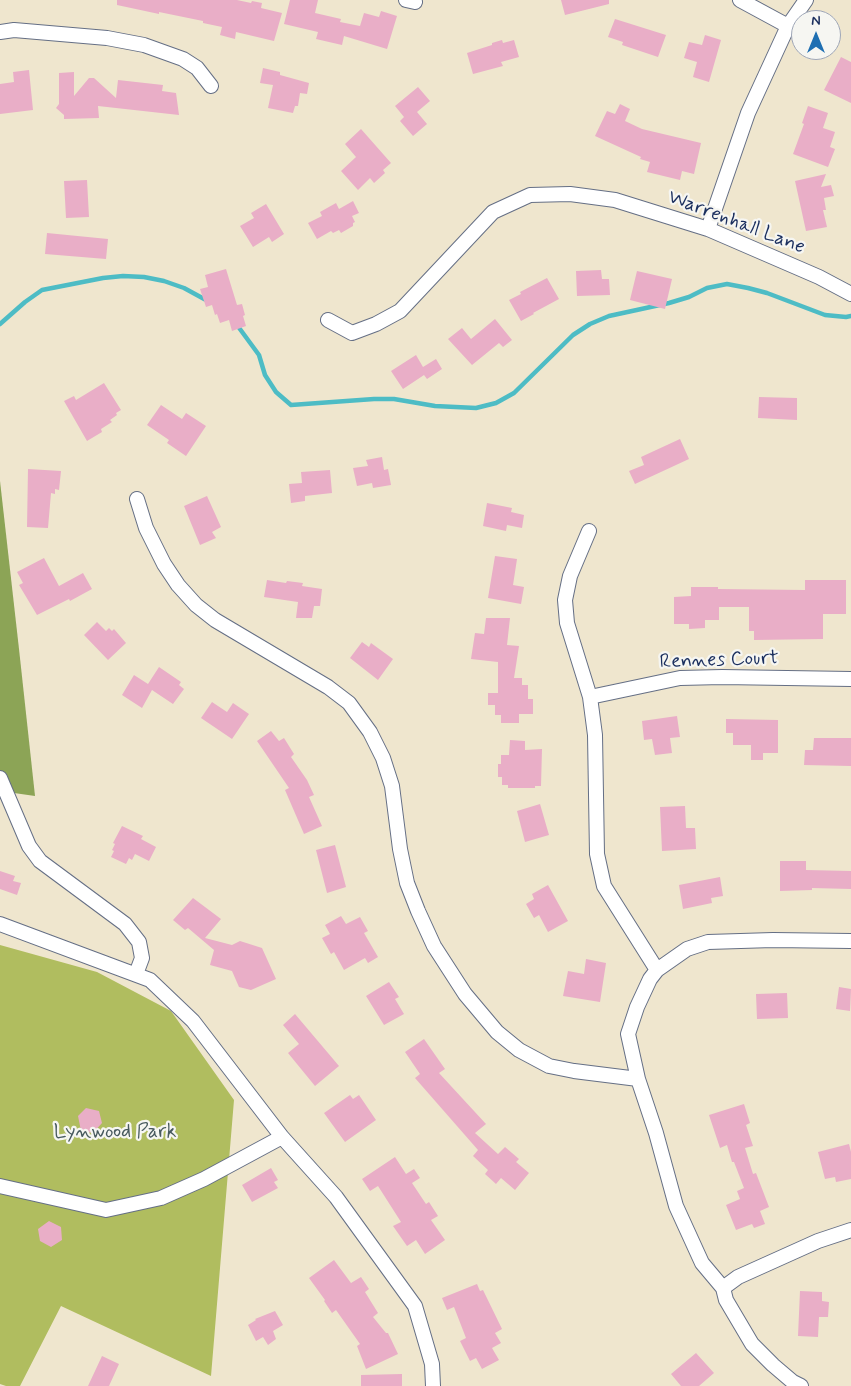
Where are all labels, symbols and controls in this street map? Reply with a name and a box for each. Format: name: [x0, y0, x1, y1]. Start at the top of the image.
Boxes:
north arrow: [791, 10, 841, 60]
text: N: [811, 12, 821, 30]
street label: Warrenhall Lane: [664, 186, 808, 260]
street label: Rennes Court: [659, 647, 779, 675]
park label: Lynwood Park: [54, 1121, 176, 1145]

